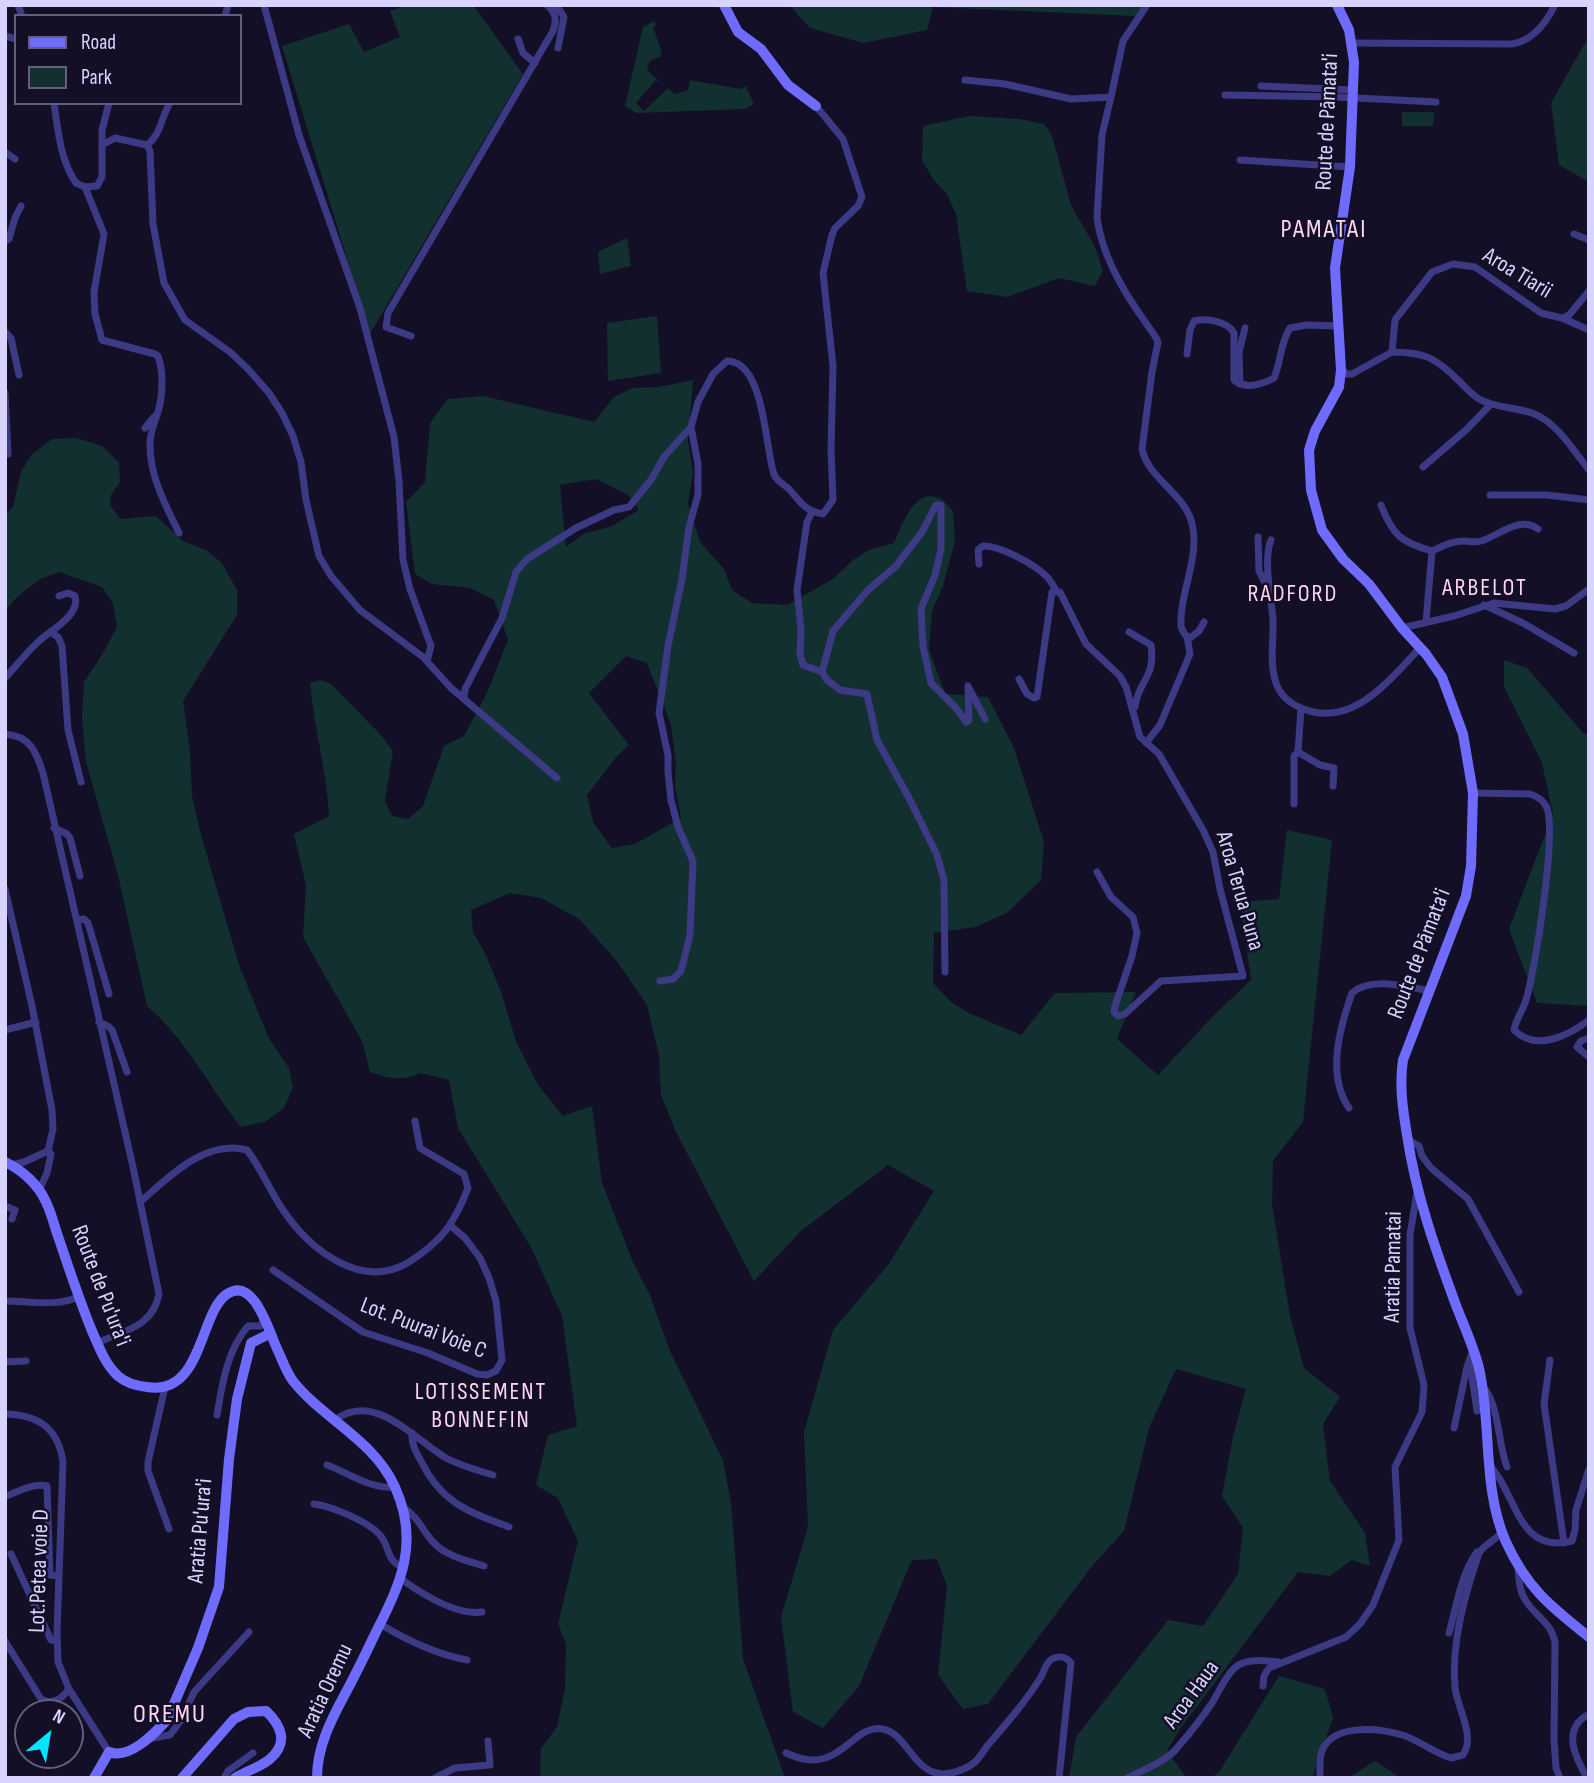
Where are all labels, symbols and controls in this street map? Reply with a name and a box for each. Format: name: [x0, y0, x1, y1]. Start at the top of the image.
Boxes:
legend: [14, 14, 242, 105]
text: Road: [81, 30, 116, 55]
street label: Route de Pāmata'i: [1311, 53, 1345, 191]
text: Park: [81, 65, 112, 90]
district label: PAMATAI: [1281, 214, 1367, 246]
street label: Aroa Tiarii: [1477, 243, 1557, 305]
district label: ARBELOT: [1443, 575, 1527, 603]
district label: RADFORD: [1248, 581, 1338, 609]
street label: Aroa Terua Puna: [1209, 828, 1269, 954]
street label: Route de Pāmata'i: [1383, 885, 1457, 1023]
street label: Aratia Pamatai: [1379, 1211, 1409, 1323]
street label: Route de Pu'ura'i: [64, 1222, 136, 1350]
street label: Lot. Puurai Voie C: [356, 1292, 490, 1366]
district label: LOTISSEMENT BONNEFIN: [416, 1379, 546, 1435]
street label: Aratia Pu'ura'i: [183, 1478, 219, 1584]
street label: Lot.Petea voie D: [24, 1509, 56, 1633]
street label: Aratia Oremu: [292, 1640, 360, 1742]
street label: Aroa Haua: [1158, 1656, 1226, 1734]
north arrow: [14, 1699, 84, 1769]
district label: OREMU: [134, 1699, 206, 1731]
text: N: [49, 1705, 69, 1730]

